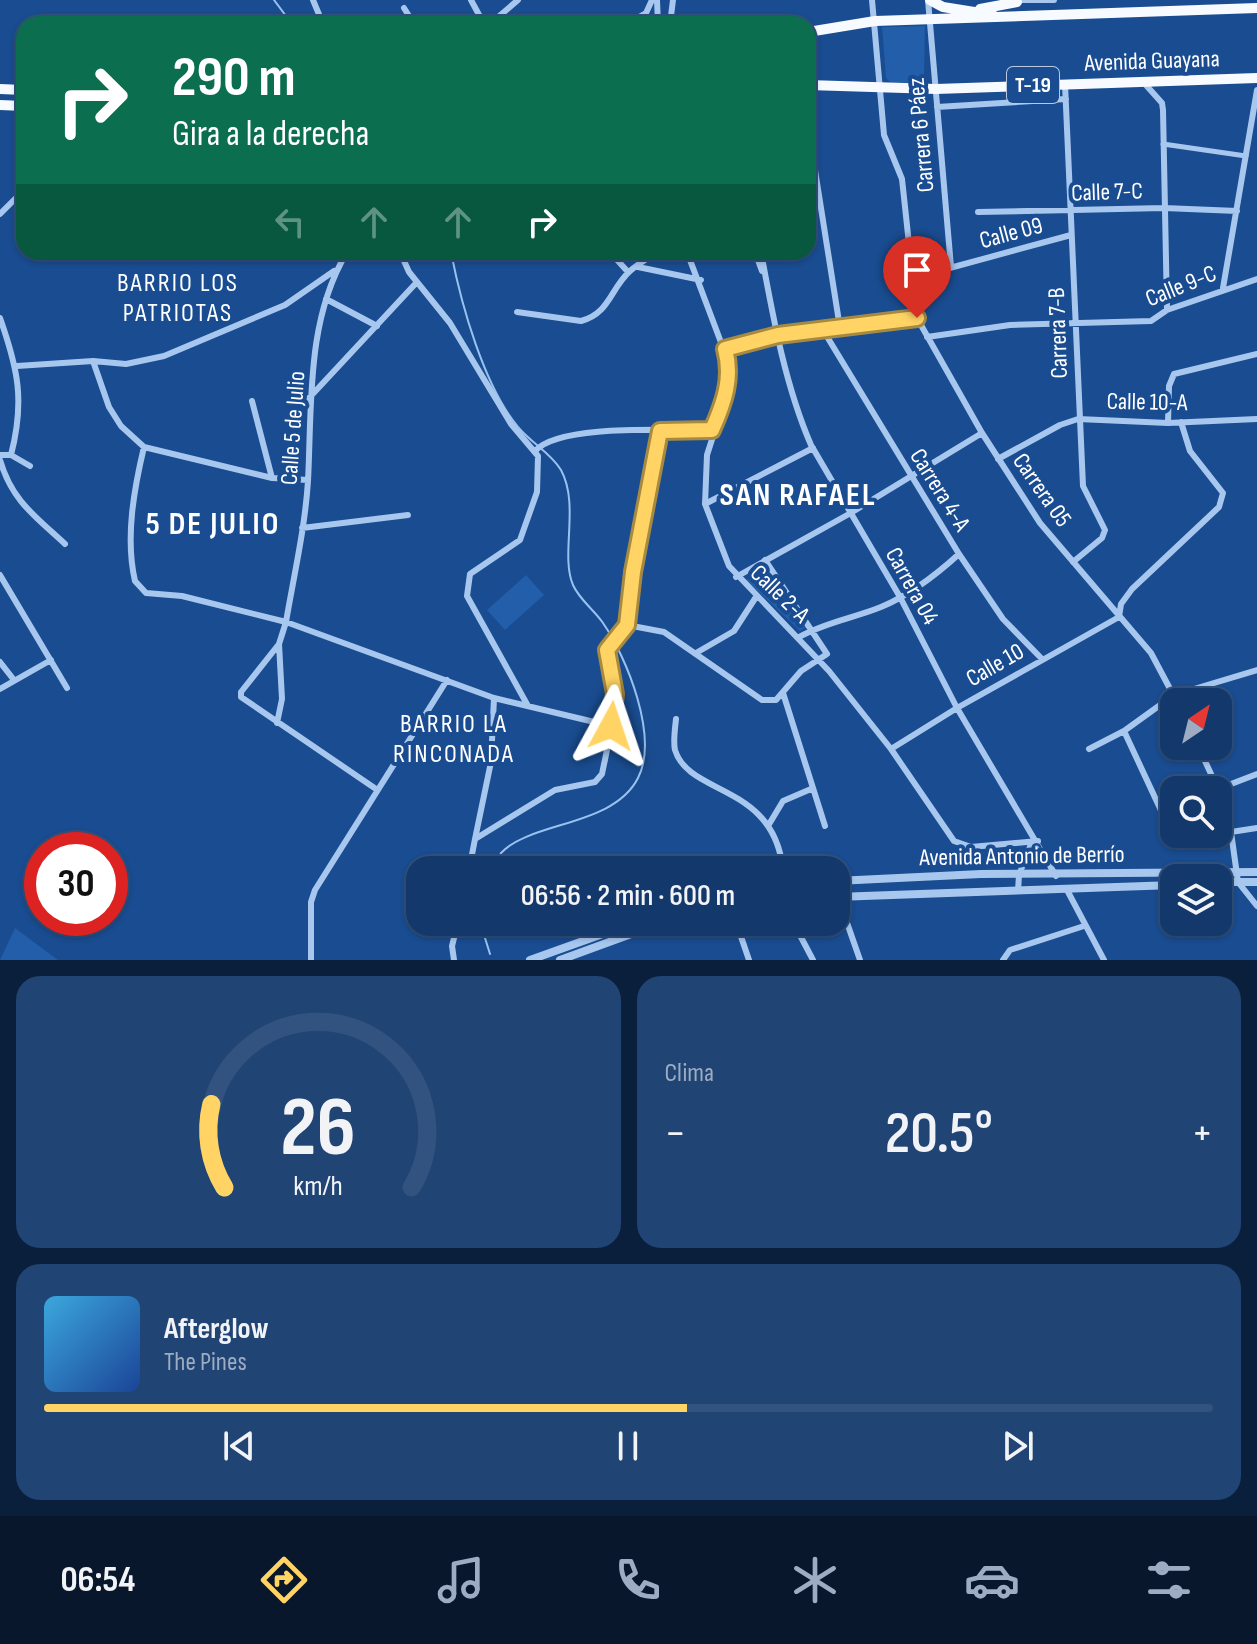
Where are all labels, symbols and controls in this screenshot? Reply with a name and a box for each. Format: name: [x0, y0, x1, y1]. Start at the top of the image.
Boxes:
street label: Avenida Guayana: [1083, 44, 1220, 78]
text: 290 m: [172, 45, 296, 112]
icon: right: [40, 48, 144, 152]
road number: T-19: [1007, 67, 1059, 103]
street label: Carrera 6 Páez: [902, 76, 940, 193]
text: Gira a la derecha: [172, 113, 369, 156]
street label: Calle 7-C: [1071, 176, 1143, 208]
icon: left: [268, 200, 312, 244]
icon: ahead: [352, 200, 396, 244]
icon: ahead: [436, 200, 480, 244]
icon: right: [520, 200, 564, 244]
street label: Calle 09: [976, 211, 1046, 255]
pin: [883, 236, 951, 318]
icon: arrive: [895, 248, 939, 292]
street label: Calle 9-C: [1141, 259, 1221, 313]
district label: BARRIO LOS PATRIOTAS: [117, 268, 239, 329]
street label: Carrera 7-B: [1042, 287, 1074, 379]
street label: Calle 5 de Julio: [275, 370, 311, 486]
street label: Calle 10-A: [1106, 387, 1188, 417]
street label: Carrera 4-A: [903, 443, 977, 537]
street label: Carrera 05: [1006, 448, 1078, 532]
district label: SAN RAFAEL: [719, 476, 877, 515]
district label: 5 DE JULIO: [146, 505, 280, 544]
street label: Carrera 04: [879, 542, 945, 630]
street label: Calle 2-A: [744, 559, 816, 630]
street label: Calle 10: [961, 637, 1029, 693]
position arrow: [569, 684, 653, 768]
north arrow: [1160, 688, 1232, 760]
map controls: [1160, 688, 1232, 936]
district label: BARRIO LA RINCONADA: [393, 709, 515, 770]
button: search: [1160, 776, 1232, 848]
speed limit sign: 30: [24, 832, 128, 936]
street label: Avenida Antonio de Berrío: [918, 840, 1125, 872]
button: layers: [1160, 864, 1232, 936]
text: 06:56 · 2 min · 600 m: [521, 878, 735, 914]
text: Clima: [665, 1058, 714, 1089]
text: 26: [280, 1079, 356, 1179]
text: 20.5°: [885, 1098, 993, 1170]
text: −: [665, 1107, 686, 1160]
text: +: [1191, 1107, 1213, 1160]
text: km/h: [294, 1169, 343, 1204]
text: Afterglow: [164, 1311, 269, 1347]
text: The Pines: [164, 1347, 247, 1378]
icon: previous: [217, 1424, 261, 1468]
icon: pause: [606, 1424, 650, 1468]
icon: next: [996, 1424, 1040, 1468]
icon: directions: [256, 1552, 312, 1608]
icon: music: [433, 1552, 489, 1608]
icon: phone: [610, 1552, 666, 1608]
icon: climate: [787, 1552, 843, 1608]
icon: car: [964, 1552, 1020, 1608]
icon: filters: [1141, 1552, 1197, 1608]
text: 06:54: [60, 1559, 135, 1602]

